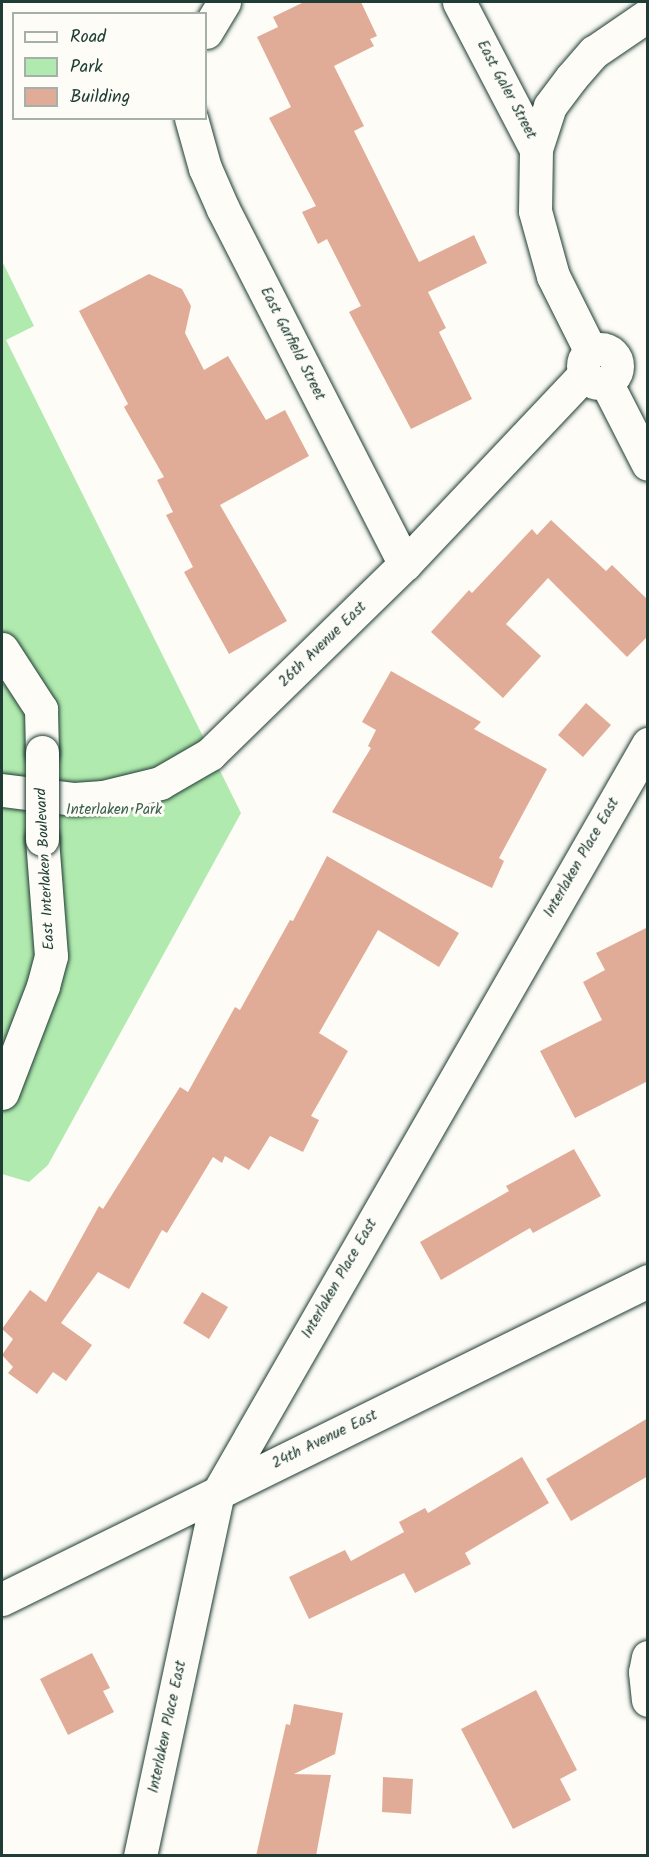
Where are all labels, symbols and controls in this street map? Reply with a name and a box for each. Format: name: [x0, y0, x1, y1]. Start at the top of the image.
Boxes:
legend: [12, 12, 207, 120]
text: Road: [70, 23, 106, 52]
street label: East Galer Street: [472, 37, 540, 143]
text: Park: [70, 53, 103, 82]
text: Building: [70, 83, 130, 112]
street label: East Garfield Street: [256, 284, 328, 404]
street label: 26th Avenue East: [275, 599, 371, 691]
street label: East Interlaken Boulevard: [33, 787, 59, 951]
street label: Interlaken Place East: [540, 795, 624, 921]
park label: Interlaken Park: [66, 802, 162, 820]
street label: Interlaken Place East: [298, 1216, 382, 1342]
street label: 24th Avenue East: [269, 1407, 381, 1473]
street label: Interlaken Place East: [145, 1659, 191, 1795]

